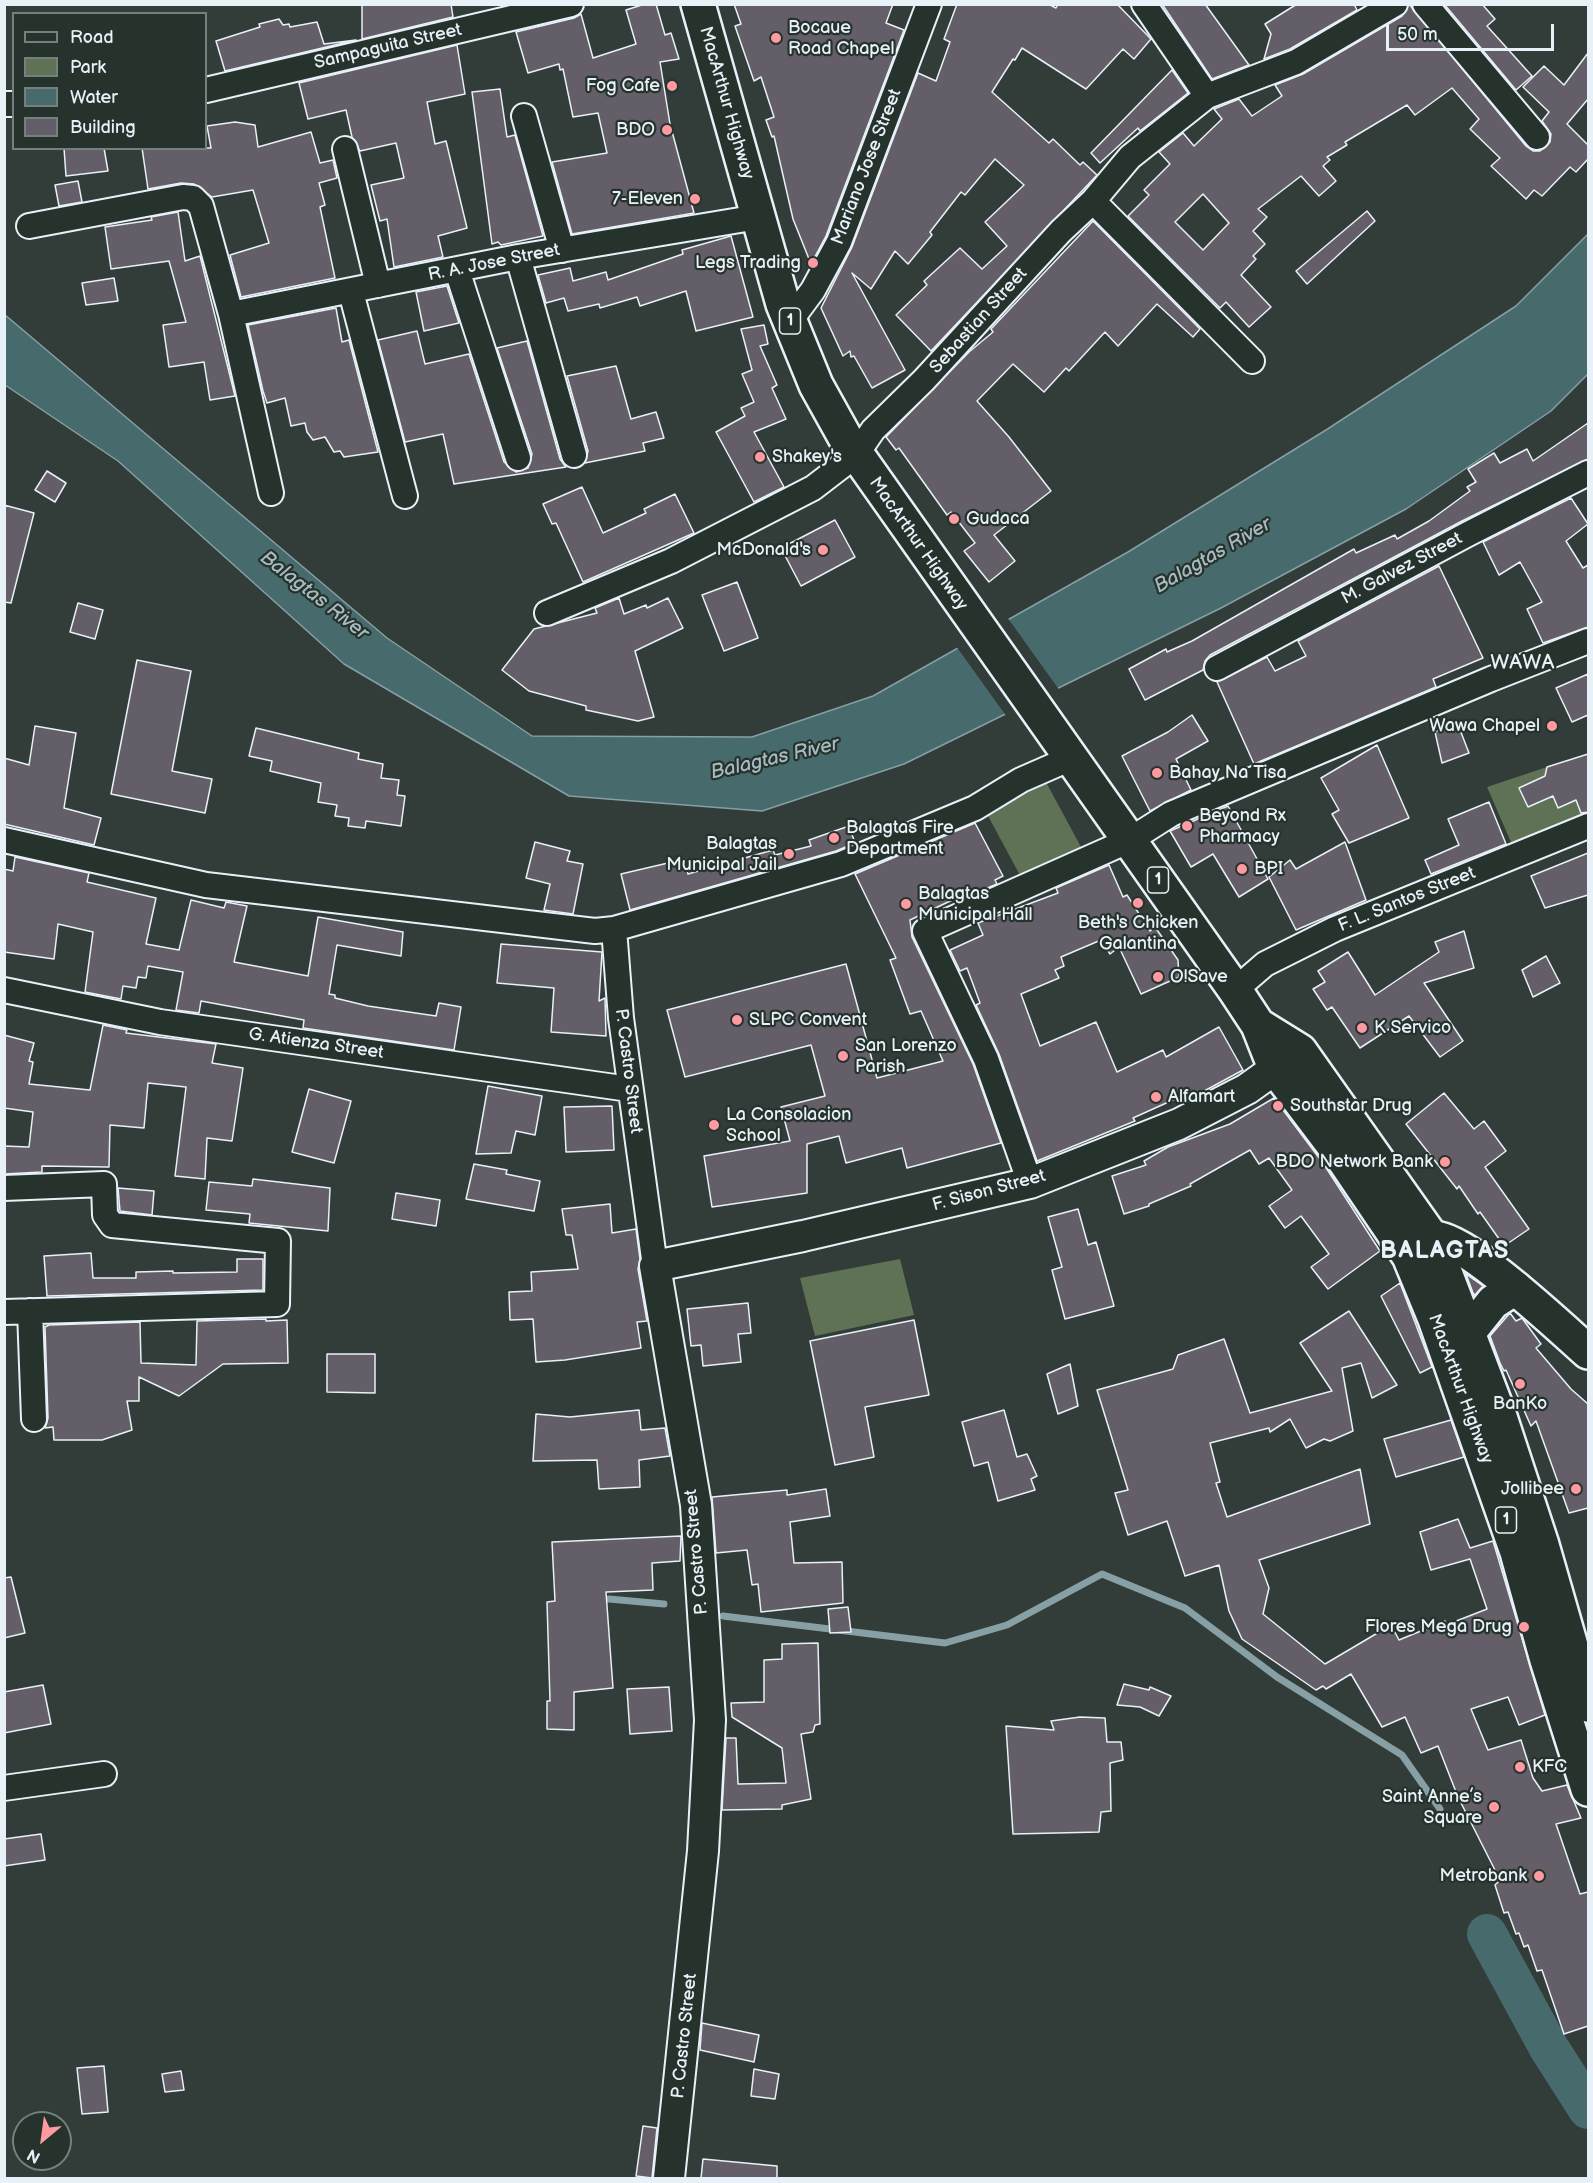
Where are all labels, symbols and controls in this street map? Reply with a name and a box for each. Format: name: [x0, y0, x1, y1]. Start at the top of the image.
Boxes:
legend: [12, 12, 207, 150]
scale bar: [1389, 12, 1557, 50]
place label: Bocaue Road Chapel: [788, 17, 894, 60]
street label: Sampaguita Street: [312, 20, 464, 74]
street label: MacArthur Highway: [694, 24, 758, 182]
text: 50 m: [1397, 24, 1438, 45]
text: Road: [70, 27, 114, 48]
marker: Bocaue Road Chapel: [769, 31, 783, 45]
text: Park: [70, 57, 106, 78]
place label: Fog Cafe: [586, 75, 660, 97]
marker: Fog Cafe: [665, 79, 679, 93]
street label: Mariano Jose Street: [827, 86, 907, 248]
text: Water: [70, 87, 118, 108]
text: Building: [70, 117, 136, 138]
place label: BDO: [616, 119, 655, 141]
marker: BDO: [660, 123, 674, 137]
place label: 7-Eleven: [612, 188, 683, 210]
marker: 7-Eleven: [688, 192, 702, 206]
street label: R. A. Jose Street: [426, 240, 562, 286]
place label: Legs Trading: [695, 252, 801, 274]
marker: Legs Trading: [806, 256, 820, 270]
street label: Sebastian Street: [926, 264, 1032, 378]
road number: 1: [780, 308, 800, 334]
place label: Shakey's: [772, 446, 842, 468]
marker: Shakey's: [753, 450, 767, 464]
street label: MacArthur Highway: [864, 473, 972, 615]
place label: Gudaca: [966, 508, 1030, 530]
marker: Gudaca: [947, 512, 961, 526]
water label: Balagtas River: [1150, 513, 1276, 599]
street label: M. Galvez Street: [1338, 528, 1466, 610]
place label: McDonald's: [717, 539, 811, 561]
marker: McDonald's: [816, 543, 830, 557]
water label: Balagtas River: [255, 546, 373, 646]
district label: WAWA: [1490, 651, 1556, 677]
place label: Wawa Chapel: [1429, 715, 1540, 737]
marker: Wawa Chapel: [1545, 719, 1559, 733]
water label: Balagtas River: [709, 733, 841, 785]
place label: Bahay Na Tisa: [1169, 762, 1287, 784]
marker: Bahay Na Tisa: [1150, 766, 1164, 780]
place label: Beyond Rx Pharmacy: [1199, 805, 1286, 848]
place label: Balagtas Fire Department: [846, 817, 954, 860]
marker: Beyond Rx Pharmacy: [1180, 819, 1194, 833]
marker: Balagtas Fire Department: [827, 831, 841, 845]
place label: Balagtas Municipal Jail: [666, 833, 777, 876]
marker: Balagtas Municipal Jail: [782, 847, 796, 861]
place label: BPI: [1254, 858, 1283, 880]
marker: BPI: [1235, 862, 1249, 876]
street label: F. L. Santos Street: [1335, 863, 1479, 937]
road number: 1: [1148, 867, 1168, 893]
place label: Balagtas Municipal Hall: [918, 883, 1033, 926]
marker: Beth's Chicken Galantina: [1131, 896, 1145, 910]
marker: Balagtas Municipal Hall: [899, 897, 913, 911]
place label: Beth's Chicken Galantina: [1078, 912, 1198, 954]
place label: O!Save: [1170, 966, 1228, 988]
marker: O!Save: [1151, 970, 1165, 984]
street label: P. Castro Street: [610, 1007, 646, 1135]
place label: SLPC Convent: [749, 1009, 867, 1031]
marker: SLPC Convent: [730, 1013, 744, 1027]
place label: K Servico: [1374, 1017, 1451, 1039]
marker: K Servico: [1355, 1021, 1369, 1035]
street label: G. Atienza Street: [247, 1024, 385, 1064]
place label: San Lorenzo Parish: [855, 1035, 957, 1078]
marker: San Lorenzo Parish: [836, 1049, 850, 1063]
place label: Alfamart: [1168, 1086, 1235, 1108]
marker: Alfamart: [1149, 1090, 1163, 1104]
place label: Southstar Drug: [1290, 1095, 1412, 1117]
marker: Southstar Drug: [1271, 1099, 1285, 1113]
place label: La Consolacion School: [726, 1104, 851, 1146]
marker: La Consolacion School: [707, 1118, 721, 1132]
place label: BDO Network Bank: [1276, 1151, 1433, 1173]
marker: BDO Network Bank: [1438, 1155, 1452, 1169]
street label: F. Sison Street: [930, 1166, 1048, 1216]
district label: BALAGTAS: [1380, 1238, 1510, 1266]
street label: MacArthur Highway: [1423, 1311, 1497, 1467]
marker: BanKo: [1513, 1377, 1527, 1391]
place label: BanKo: [1493, 1393, 1547, 1415]
place label: Jollibee: [1501, 1478, 1564, 1500]
marker: Jollibee: [1569, 1482, 1583, 1496]
street label: P. Castro Street: [681, 1488, 713, 1616]
road number: 1: [1496, 1507, 1516, 1533]
place label: Flores Mega Drug: [1365, 1616, 1512, 1638]
marker: Flores Mega Drug: [1517, 1620, 1531, 1634]
place label: KFC: [1532, 1756, 1567, 1778]
marker: KFC: [1513, 1760, 1527, 1774]
place label: Saint Anne’s Square: [1382, 1786, 1482, 1828]
marker: Saint Anne’s Square: [1487, 1800, 1501, 1814]
place label: Metrobank: [1440, 1865, 1527, 1887]
marker: Metrobank: [1532, 1869, 1546, 1883]
street label: P. Castro Street: [668, 1972, 702, 2100]
north arrow: [12, 2111, 72, 2171]
text: N: [24, 2144, 44, 2167]

